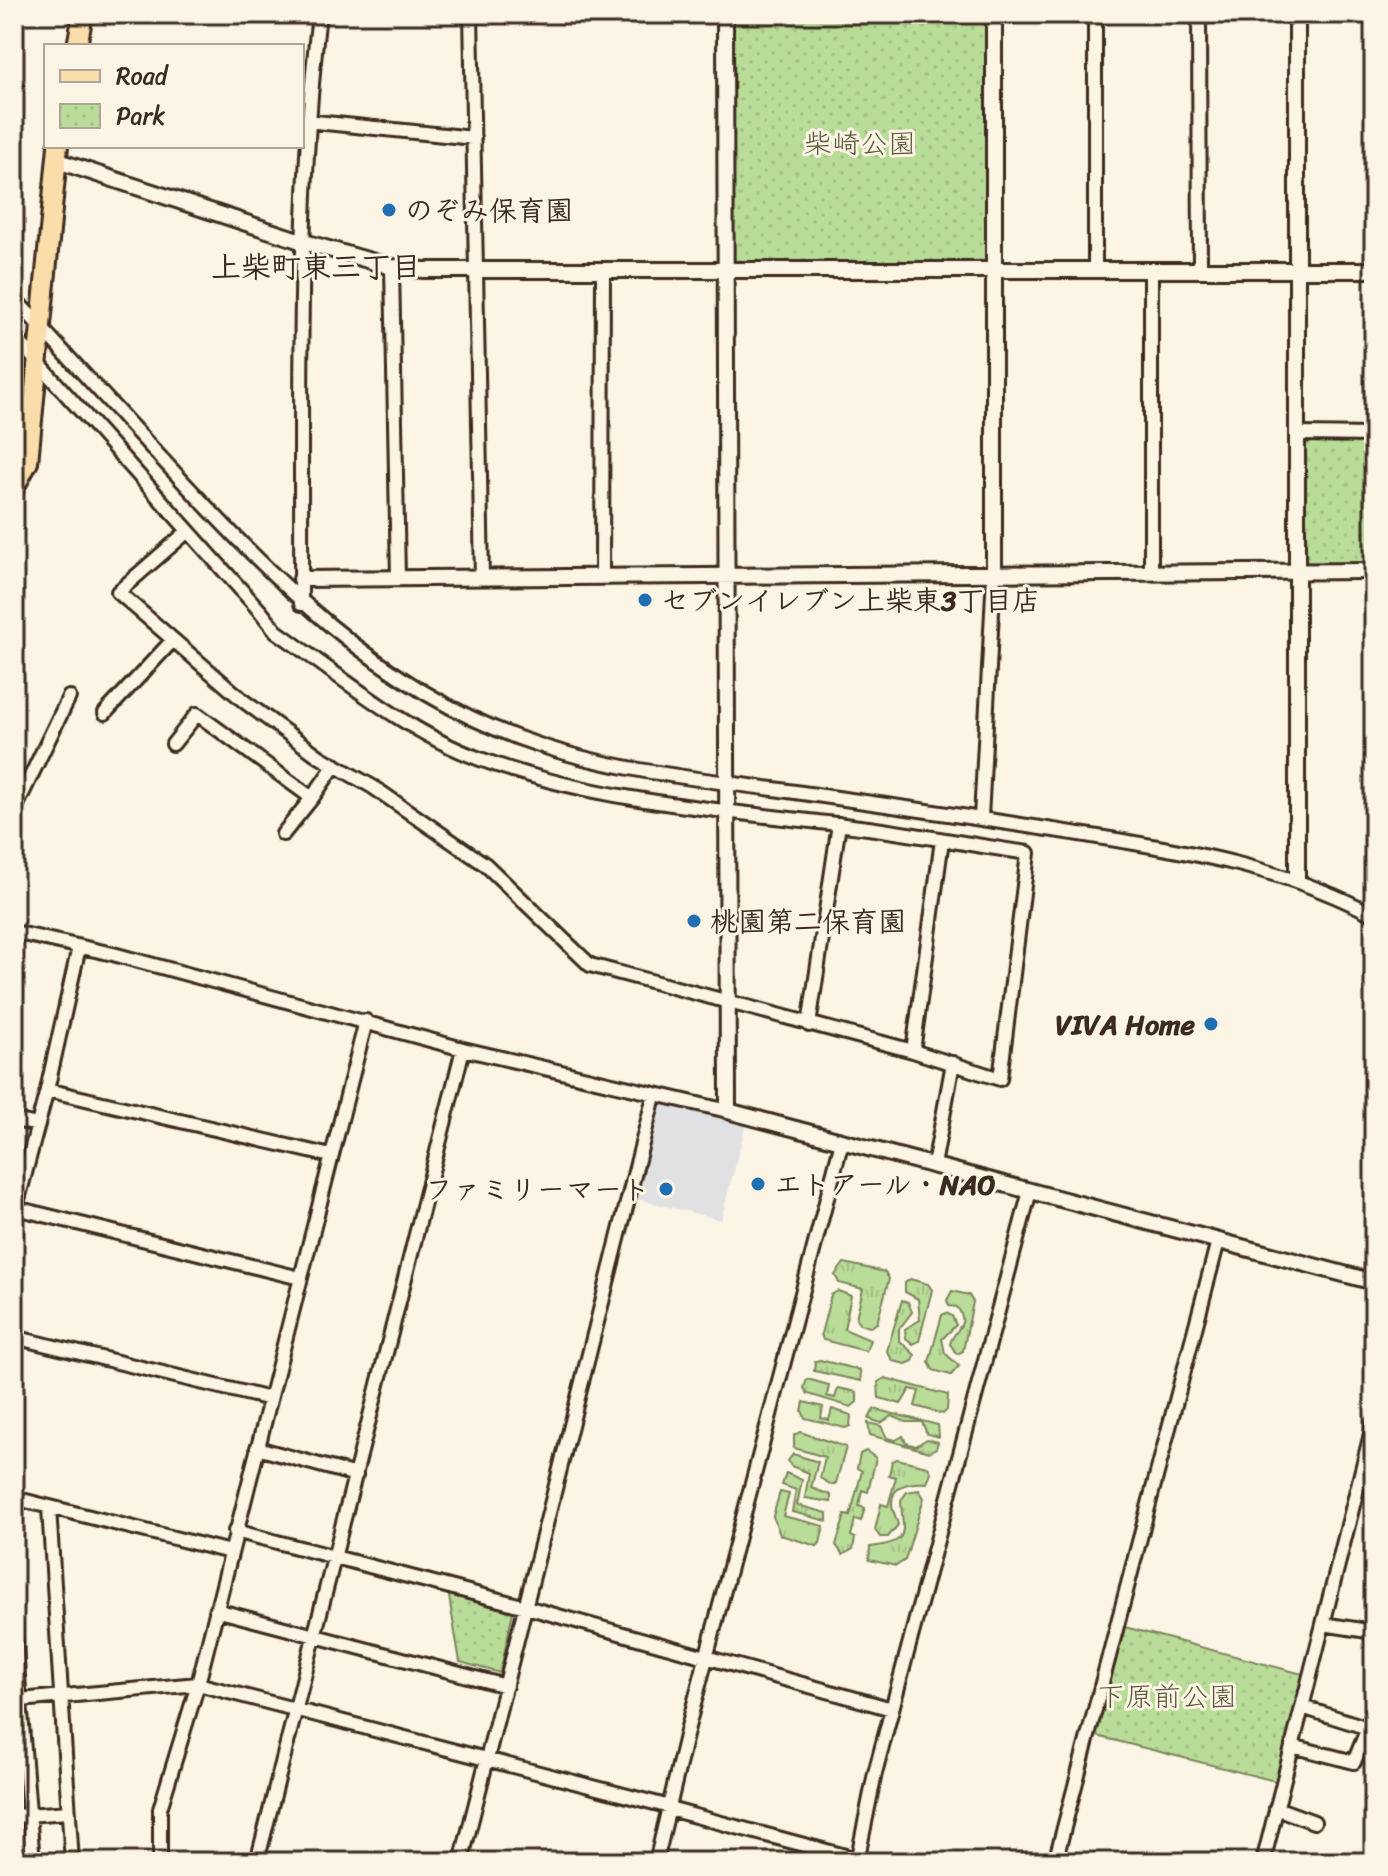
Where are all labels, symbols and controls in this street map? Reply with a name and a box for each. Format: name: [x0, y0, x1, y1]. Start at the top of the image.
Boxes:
legend: [44, 44, 304, 148]
text: Road: [116, 55, 170, 97]
text: Park: [116, 95, 165, 137]
park label: 柴崎公園: [804, 119, 916, 168]
place label: のぞみ保育園: [405, 186, 573, 235]
marker: のぞみ保育園: [380, 201, 398, 219]
district label: 上柴町東三丁目: [211, 240, 421, 294]
place label: セブンイレブン上柴東3丁目店: [661, 576, 1040, 625]
marker: セブンイレブン上柴東3丁目店: [636, 591, 654, 609]
place label: 桃園第二保育園: [710, 897, 906, 946]
marker: 桃園第二保育園: [685, 912, 703, 930]
place label: VIVA Home: [1055, 1000, 1196, 1049]
marker: VIVA Home: [1202, 1015, 1220, 1033]
place label: エトアール・NAO: [774, 1160, 996, 1209]
place label: ファミリーマート: [425, 1165, 650, 1214]
marker: エトアール・NAO: [749, 1175, 767, 1193]
marker: ファミリーマート: [657, 1180, 675, 1198]
park label: 下原前公園: [1097, 1672, 1237, 1721]

